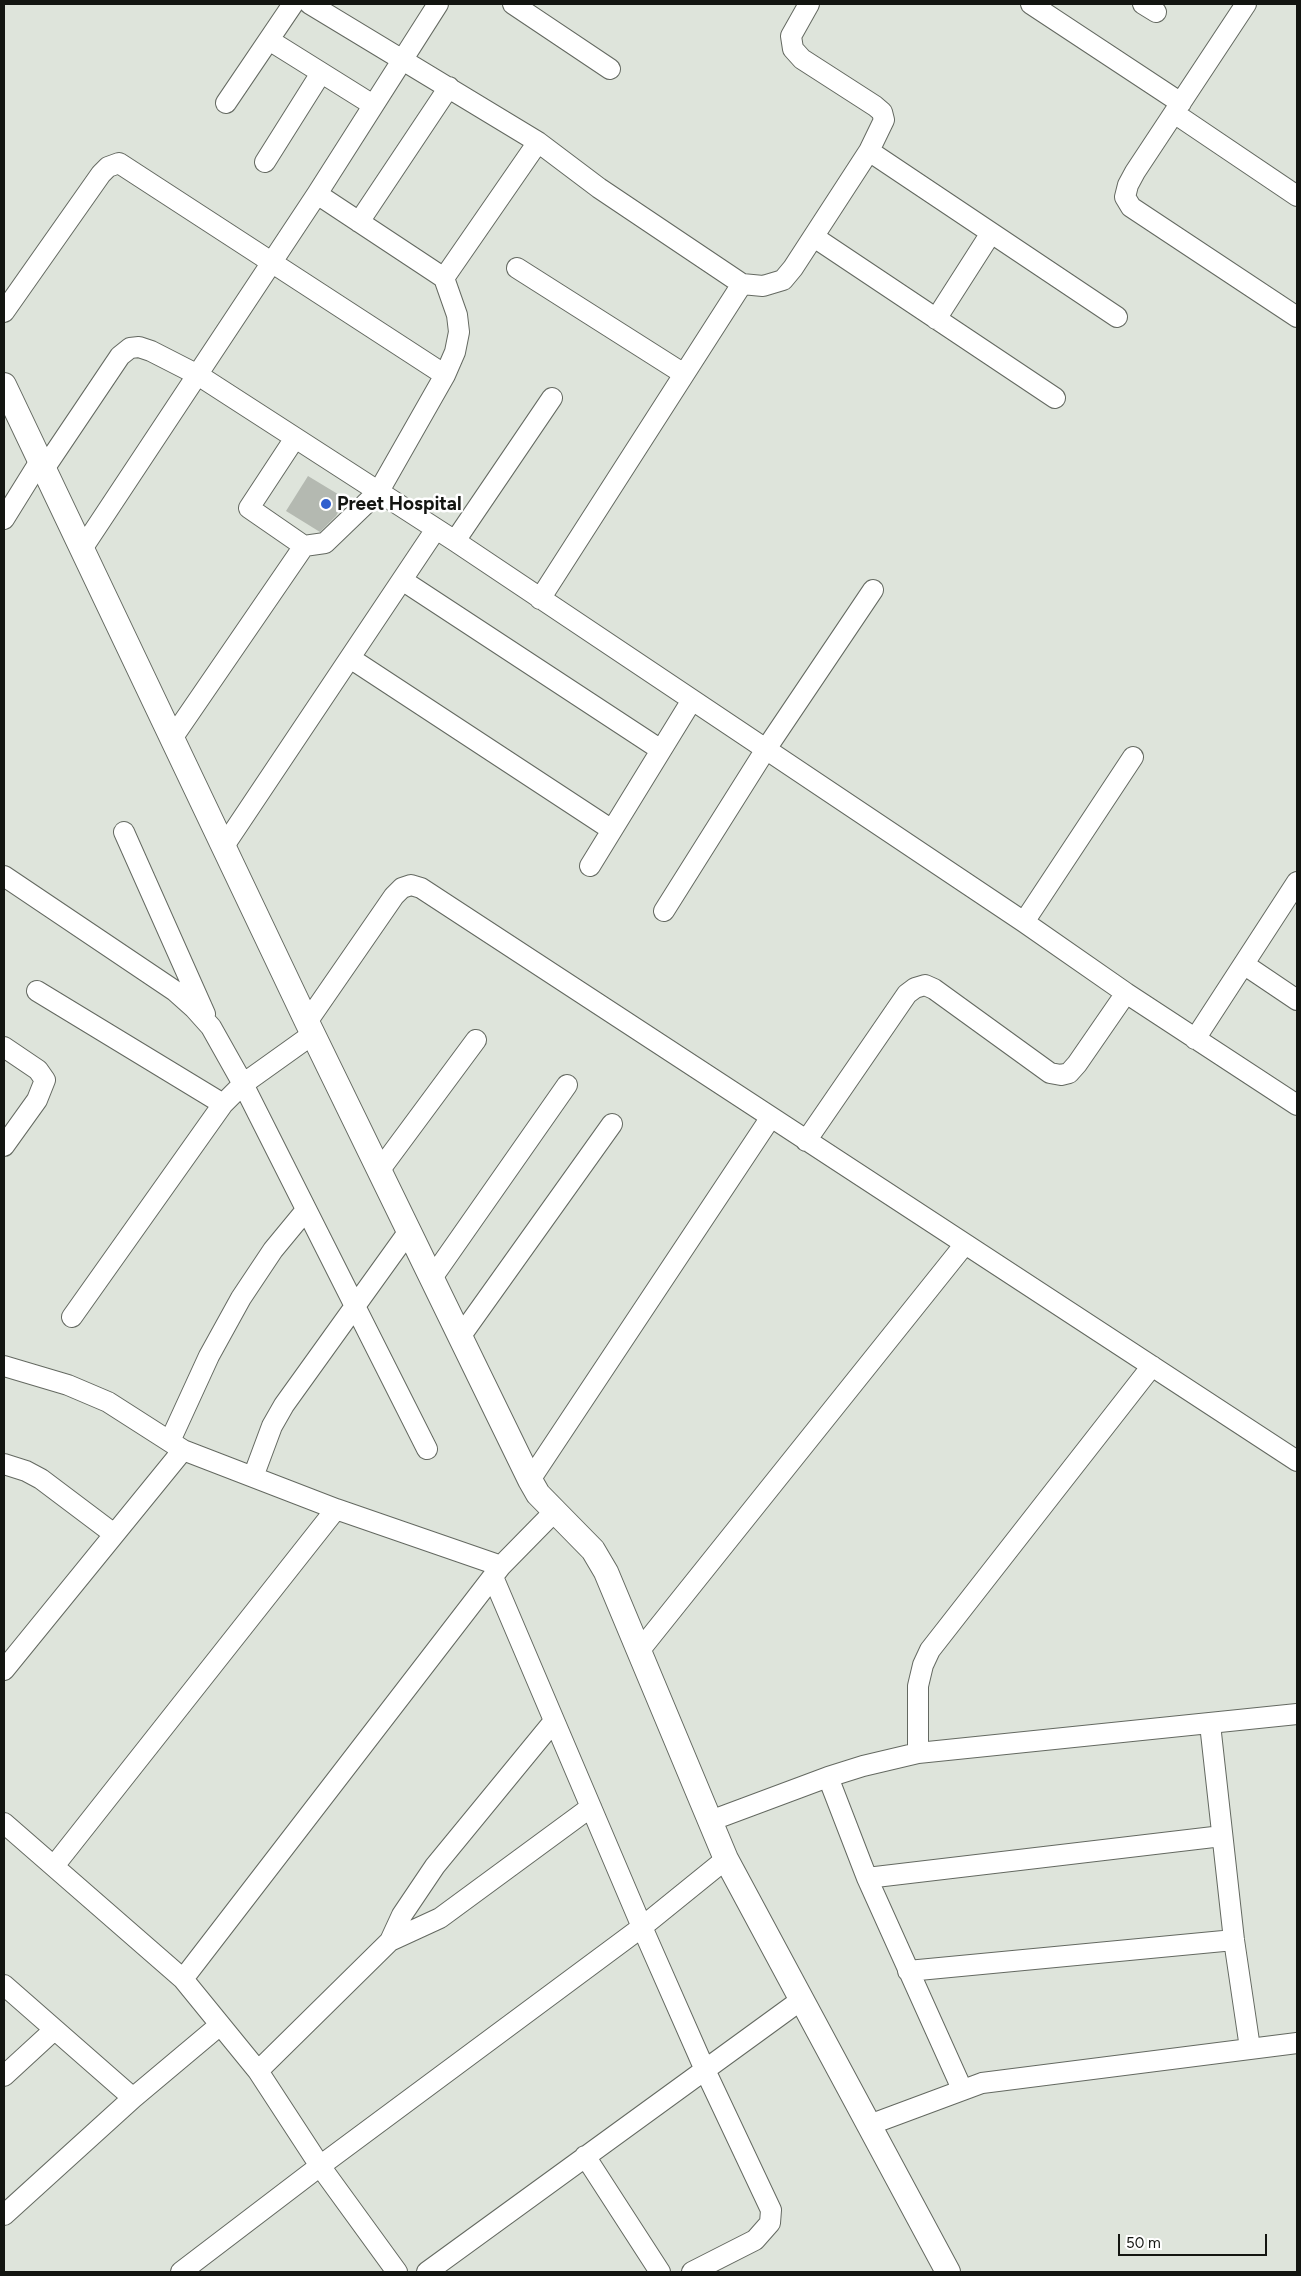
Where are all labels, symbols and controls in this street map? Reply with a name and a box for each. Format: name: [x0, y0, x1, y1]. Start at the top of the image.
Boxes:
place label: Preet Hospital: [337, 493, 462, 515]
marker: Preet Hospital: [319, 497, 333, 511]
scale bar: [1121, 2224, 1270, 2256]
text: 50 m: [1126, 2234, 1161, 2252]

